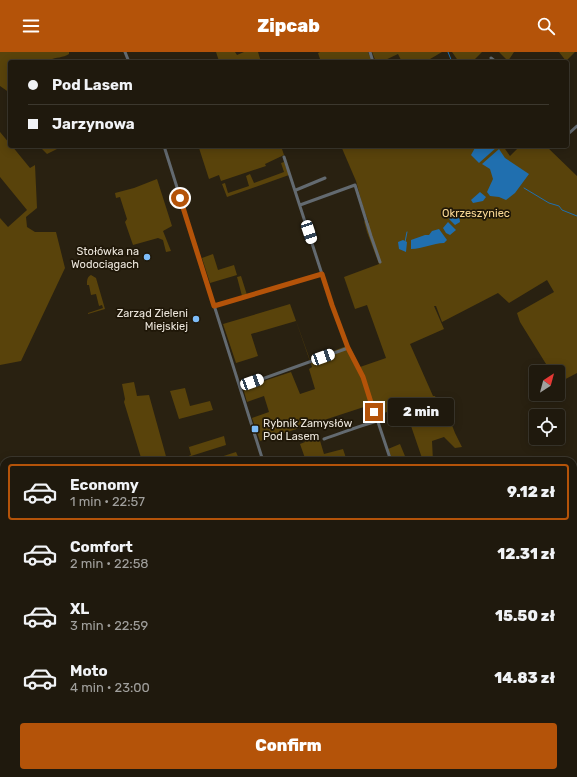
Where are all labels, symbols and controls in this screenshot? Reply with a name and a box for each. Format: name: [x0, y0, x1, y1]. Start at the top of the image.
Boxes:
icon: menu: [20, 15, 42, 37]
text: Zipcab: [257, 15, 320, 37]
icon: search: [535, 15, 557, 37]
text: Pod Lasem: [52, 76, 133, 94]
text: Jarzynowa: [52, 115, 135, 133]
route start: [171, 189, 189, 207]
park label: Okrzeszyniec: [442, 207, 510, 220]
car: [300, 219, 318, 245]
place label: Stołówka na Wodociągach: [71, 245, 139, 271]
marker: Stołówka na Wodociągach: [142, 252, 152, 262]
place label: Zarząd Zieleni Miejskiej: [117, 307, 188, 333]
marker: Zarząd Zieleni Miejskiej: [191, 314, 201, 324]
car: [310, 347, 336, 367]
north arrow: [529, 365, 565, 401]
map controls: [529, 365, 565, 445]
car: [239, 372, 265, 392]
callout: 2 min: [388, 398, 454, 426]
route end: [365, 403, 383, 421]
text: 2 min: [403, 404, 439, 419]
button: locate: [529, 409, 565, 445]
place label: Rybnik Zamysłów Pod Lasem: [263, 417, 352, 443]
marker: Rybnik Zamysłów Pod Lasem: [250, 424, 260, 434]
icon: car: [22, 474, 58, 510]
text: Economy: [70, 476, 139, 494]
text: 9.12 zł: [507, 483, 555, 501]
text: 1 min · 22:57: [70, 494, 145, 509]
icon: car: [22, 536, 58, 572]
text: Comfort: [70, 538, 133, 556]
text: 12.31 zł: [497, 545, 555, 563]
text: 2 min · 22:58: [70, 556, 149, 571]
icon: car: [22, 598, 58, 634]
text: XL: [70, 600, 89, 618]
text: 15.50 zł: [495, 607, 555, 625]
text: 3 min · 22:59: [70, 618, 148, 633]
icon: car: [22, 660, 58, 696]
text: Moto: [70, 662, 108, 680]
text: 14.83 zł: [494, 669, 555, 687]
text: 4 min · 23:00: [70, 680, 150, 695]
button: Confirm: [20, 723, 557, 769]

